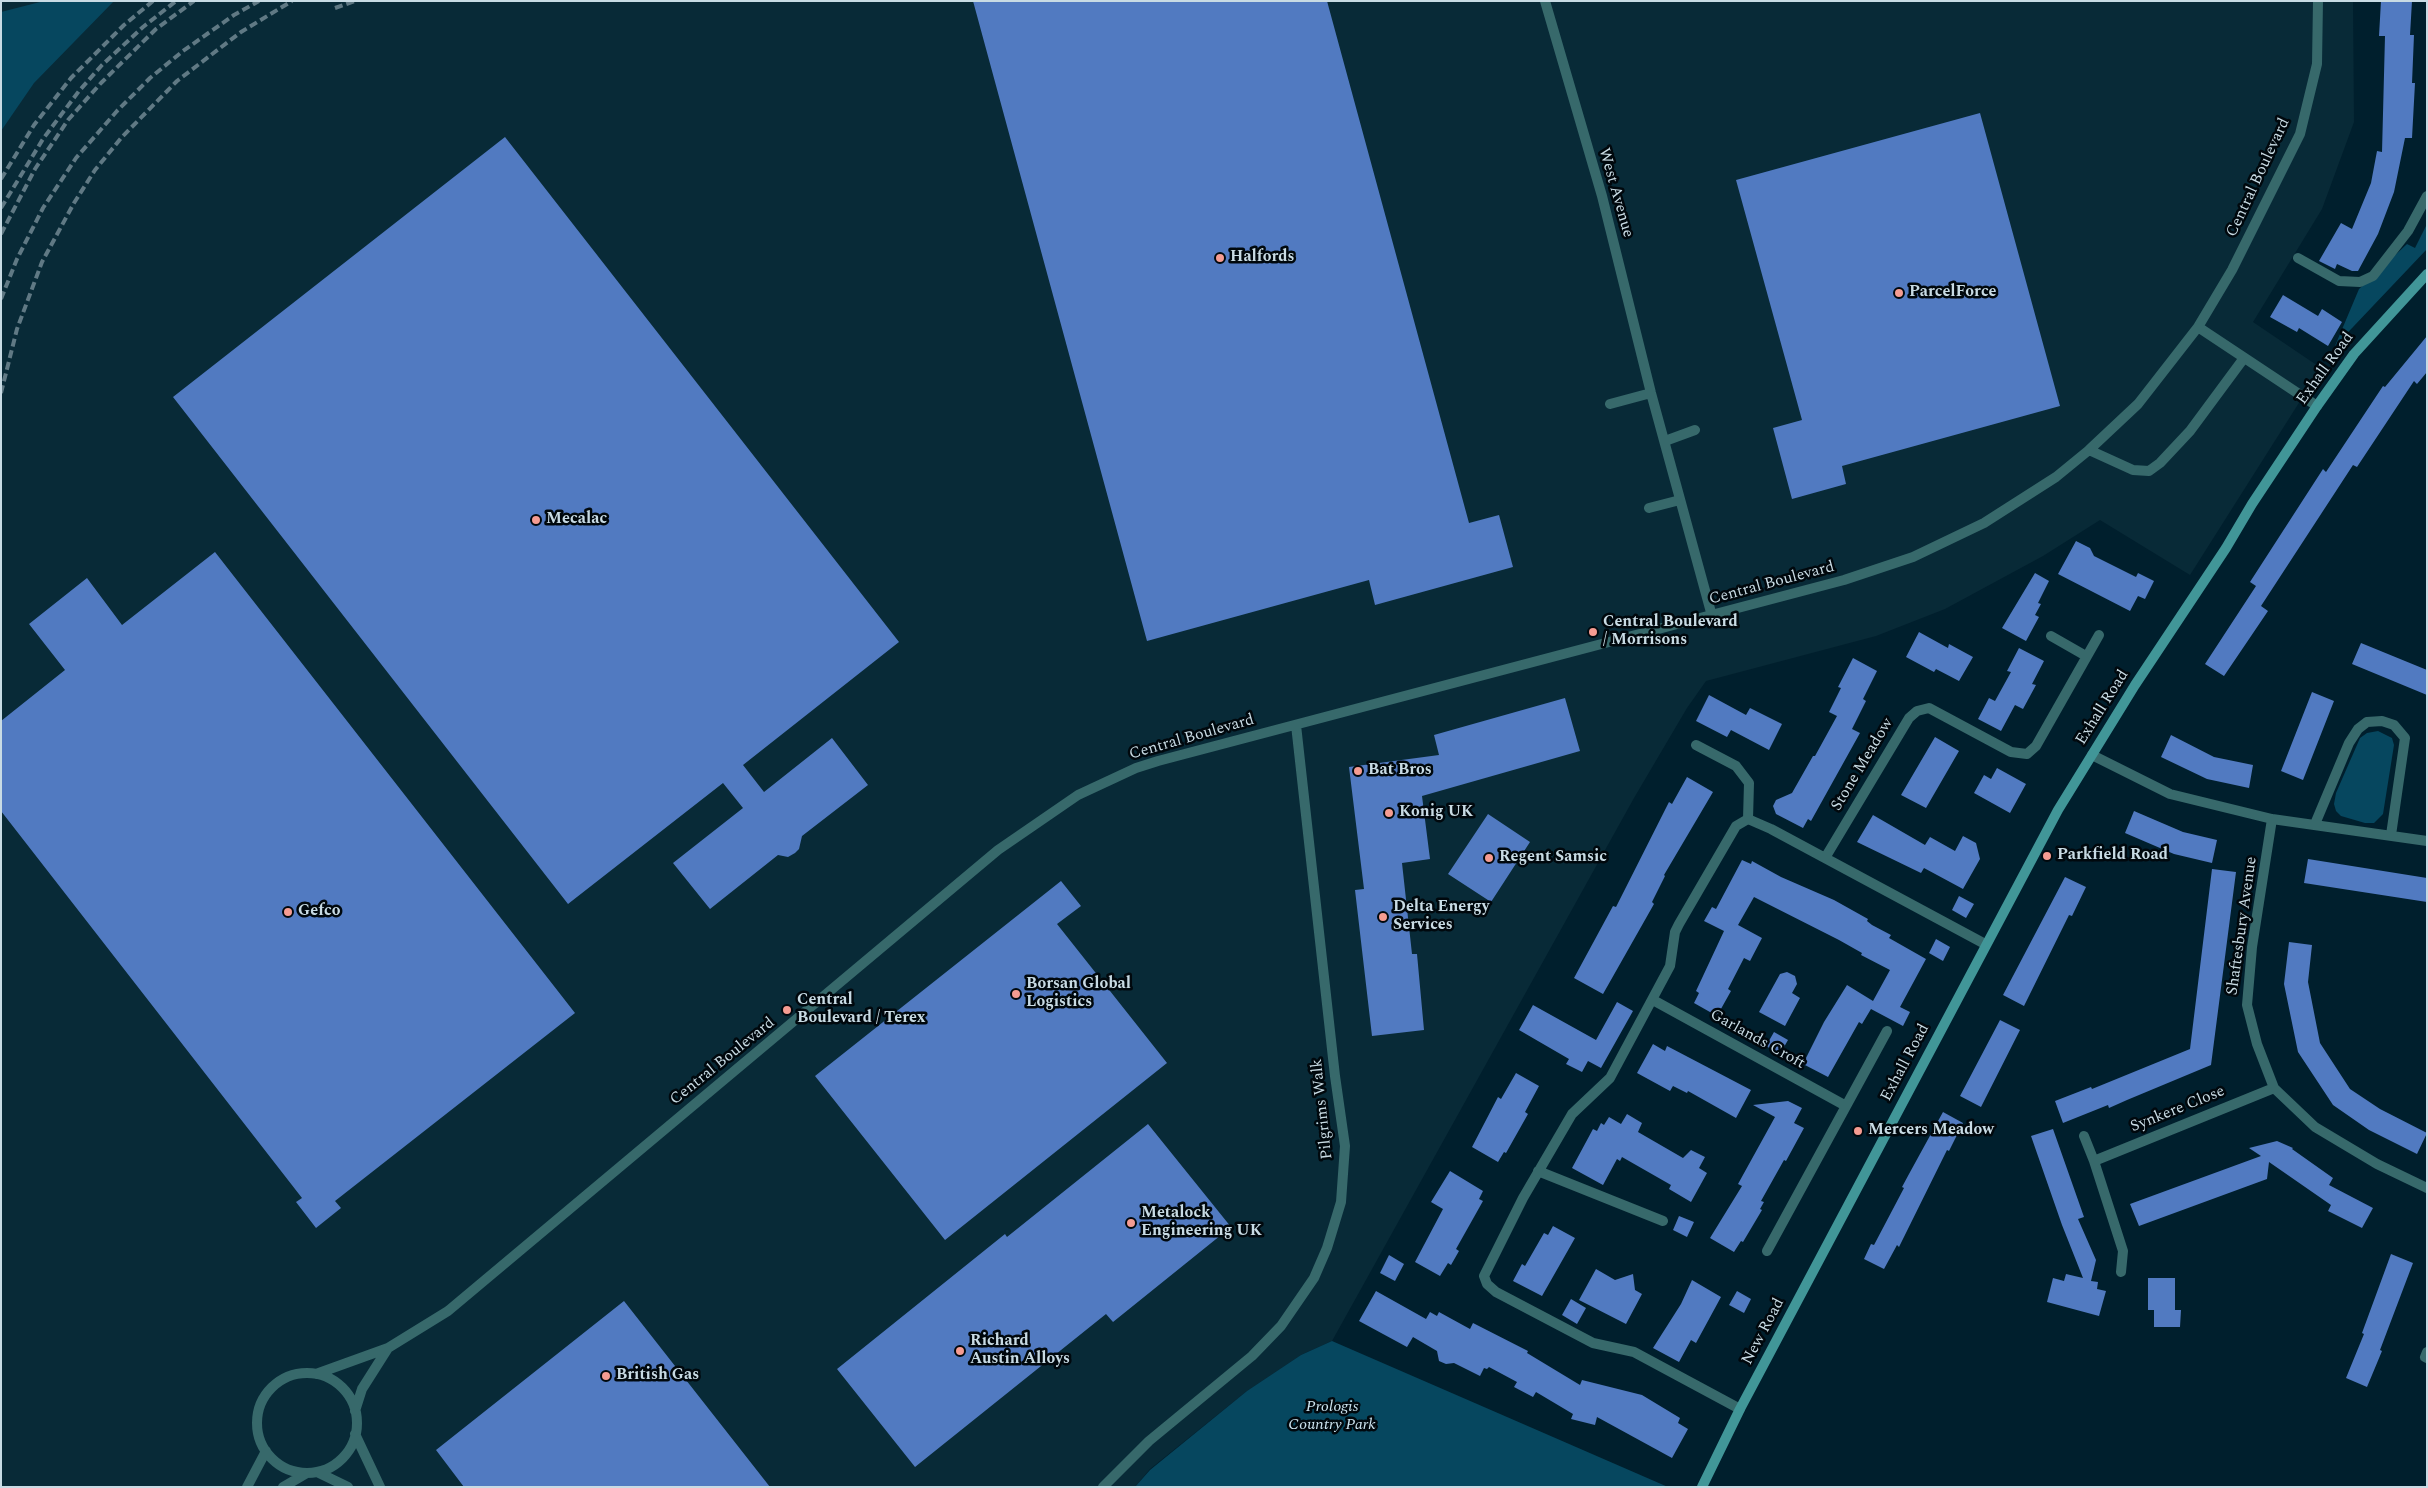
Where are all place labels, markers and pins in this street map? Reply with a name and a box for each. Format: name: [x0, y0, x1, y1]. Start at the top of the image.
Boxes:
place label: Halfords: [1230, 248, 1295, 268]
marker: Halfords: [1214, 252, 1226, 264]
place label: ParcelForce: [1909, 283, 1997, 303]
marker: ParcelForce: [1893, 287, 1905, 299]
place label: Mecalac: [546, 510, 607, 530]
marker: Mecalac: [530, 514, 542, 526]
place label: Central Boulevard / Morrisons: [1603, 613, 1738, 651]
marker: Central Boulevard / Morrisons: [1587, 626, 1599, 638]
place label: Bat Bros: [1368, 761, 1432, 781]
marker: Bat Bros: [1352, 765, 1364, 777]
place label: Konig UK: [1399, 803, 1473, 823]
marker: Konig UK: [1383, 807, 1395, 819]
place label: Parkfield Road: [2057, 846, 2168, 866]
place label: Regent Samsic: [1499, 848, 1607, 868]
marker: Parkfield Road: [2041, 850, 2053, 862]
marker: Regent Samsic: [1483, 852, 1495, 864]
place label: Delta Energy Services: [1393, 898, 1489, 936]
place label: Gefco: [298, 902, 340, 922]
marker: Gefco: [282, 906, 294, 918]
marker: Delta Energy Services: [1377, 911, 1389, 923]
place label: Borsan Global Logistics: [1026, 975, 1131, 1013]
marker: Borsan Global Logistics: [1010, 988, 1022, 1000]
place label: Central Boulevard / Terex: [797, 991, 926, 1029]
marker: Central Boulevard / Terex: [781, 1004, 793, 1016]
place label: Mercers Meadow: [1868, 1121, 1994, 1141]
marker: Mercers Meadow: [1852, 1125, 1864, 1137]
place label: Metalock Engineering UK: [1141, 1204, 1262, 1242]
marker: Metalock Engineering UK: [1125, 1217, 1137, 1229]
place label: Richard Austin Alloys: [970, 1332, 1070, 1370]
marker: Richard Austin Alloys: [954, 1345, 966, 1357]
place label: British Gas: [616, 1366, 699, 1386]
marker: British Gas: [600, 1370, 612, 1382]

